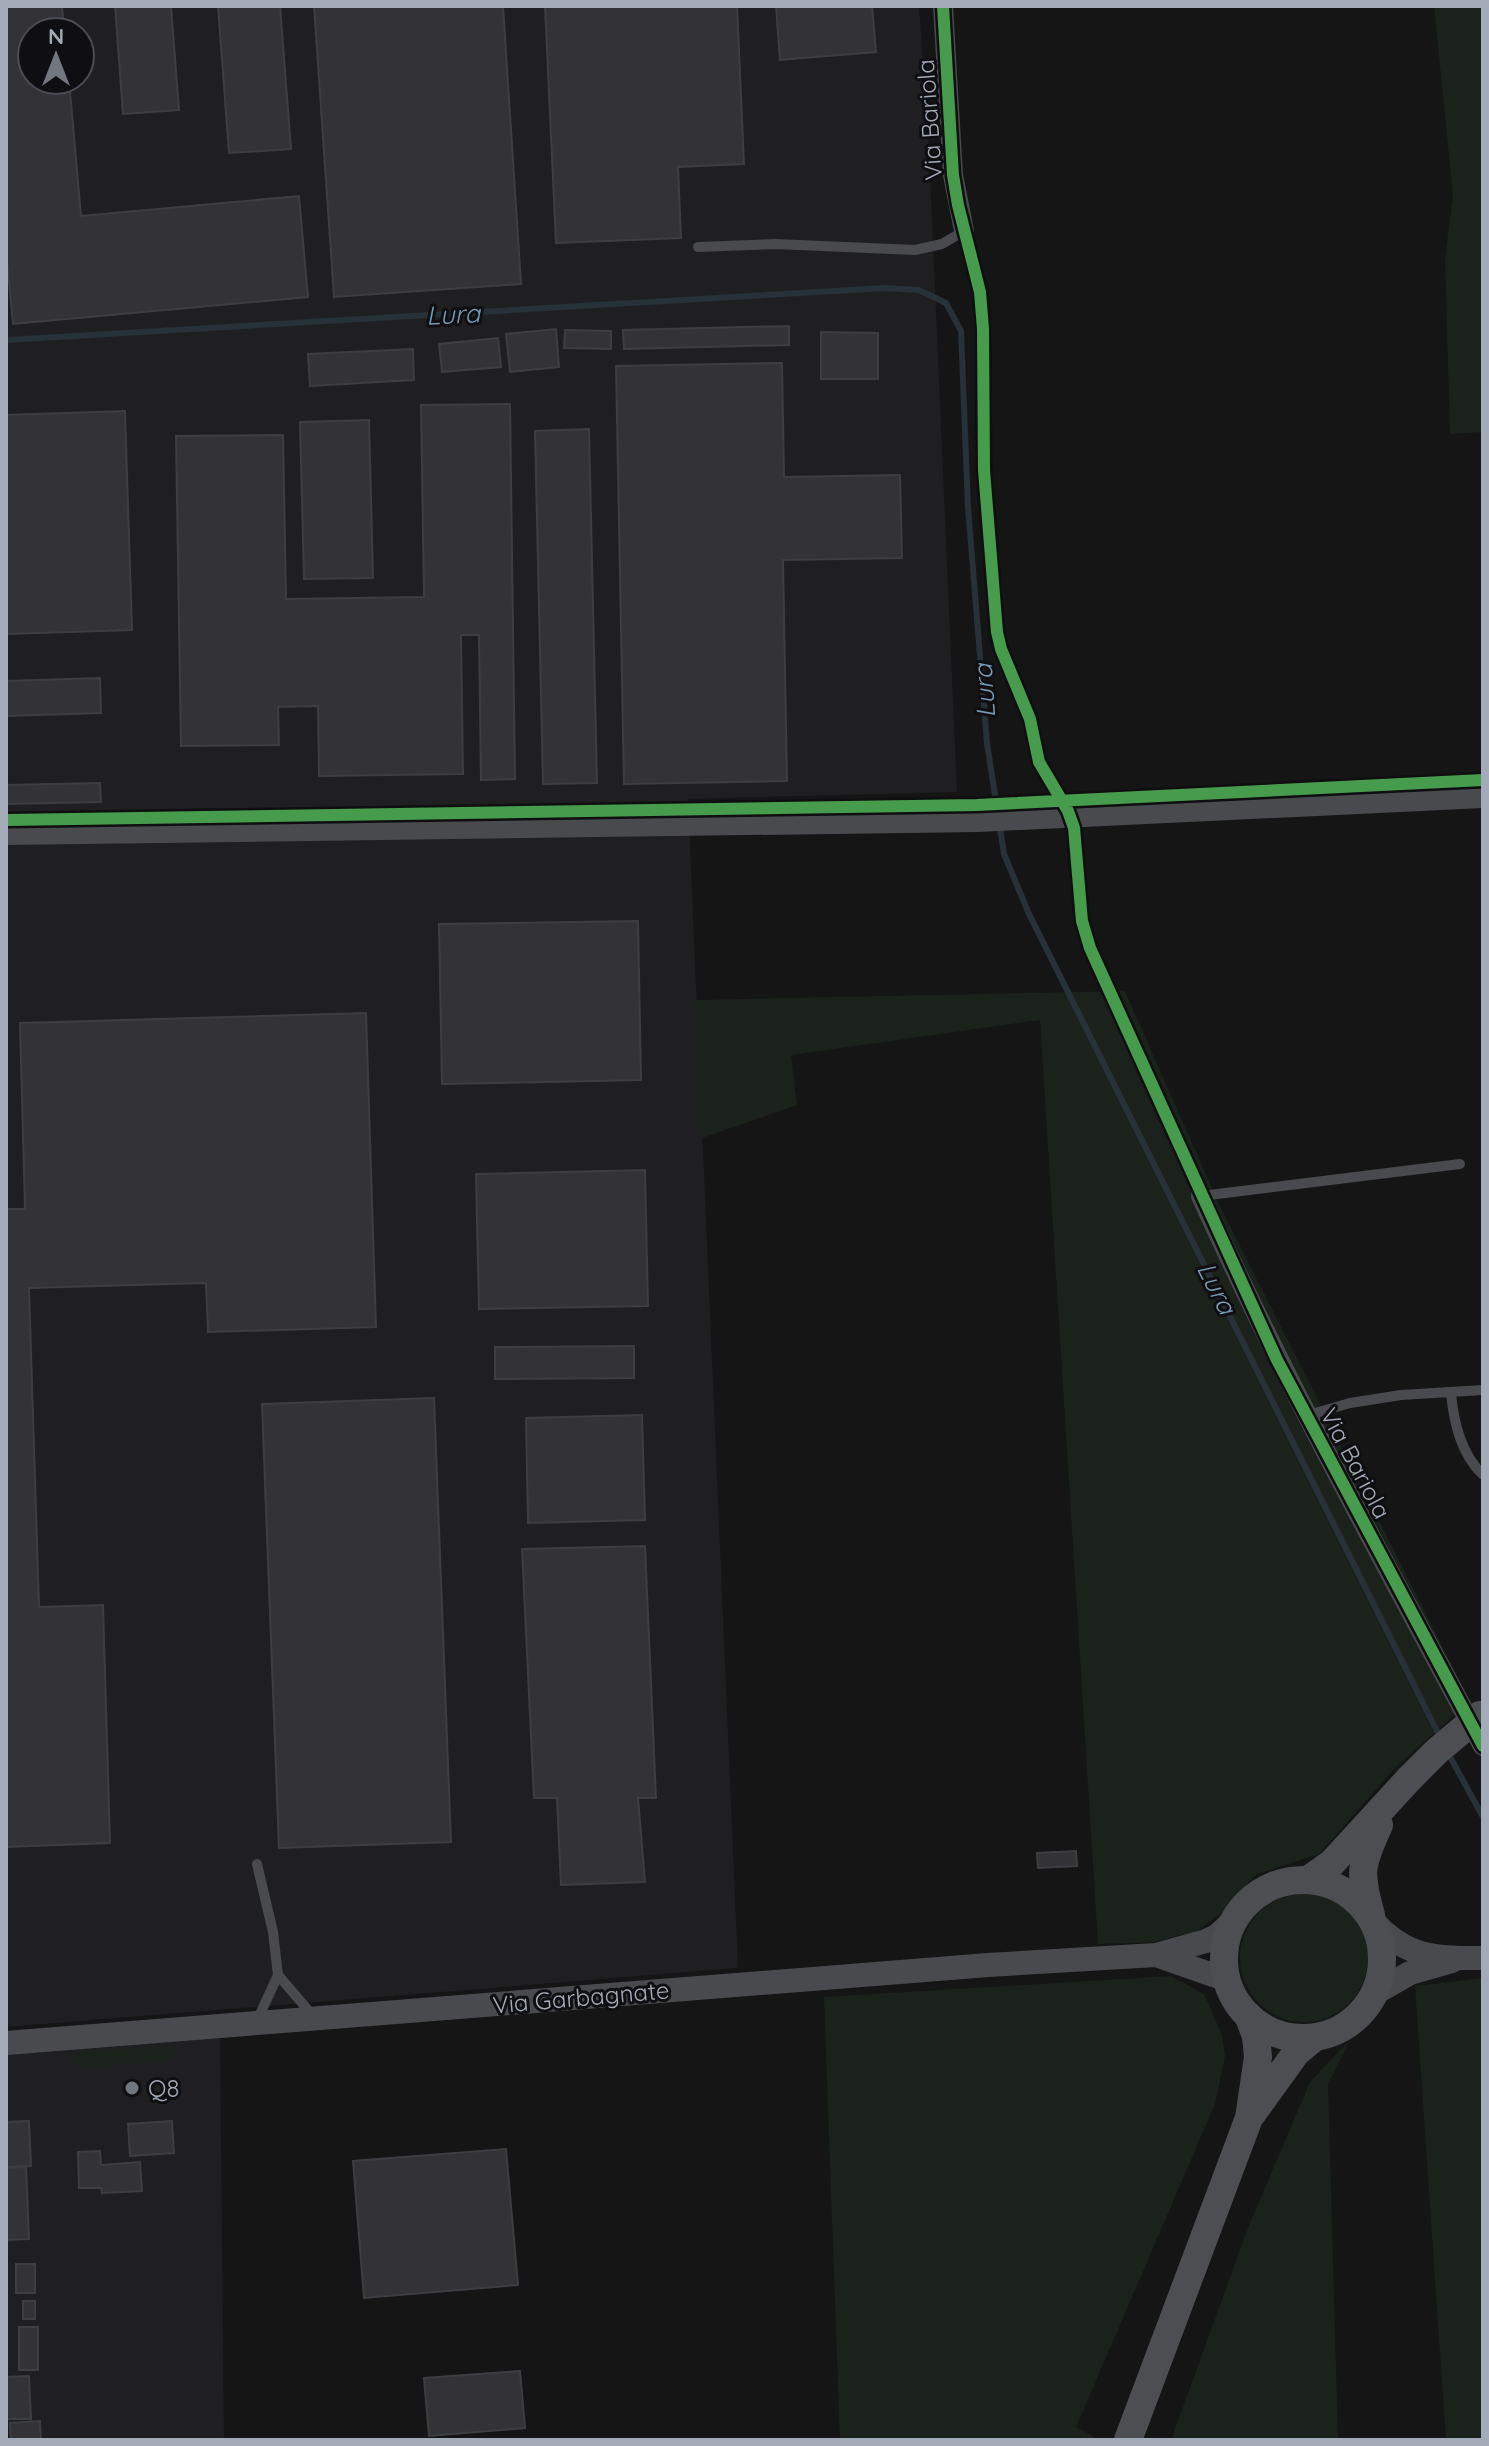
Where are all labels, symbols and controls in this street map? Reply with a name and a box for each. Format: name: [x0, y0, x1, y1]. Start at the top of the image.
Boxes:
north arrow: [16, 16, 96, 96]
text: N: [48, 22, 64, 50]
street label: Via Bariola: [910, 58, 948, 182]
water label: Lura: [425, 296, 482, 332]
water label: Lura: [966, 662, 1002, 719]
water label: Lura: [1190, 1256, 1245, 1321]
street label: Via Bariola: [1314, 1402, 1398, 1524]
street label: Via Garbagnate: [491, 1974, 671, 2020]
place label: Q8: [148, 2073, 180, 2103]
marker: Q8: [123, 2079, 141, 2097]

